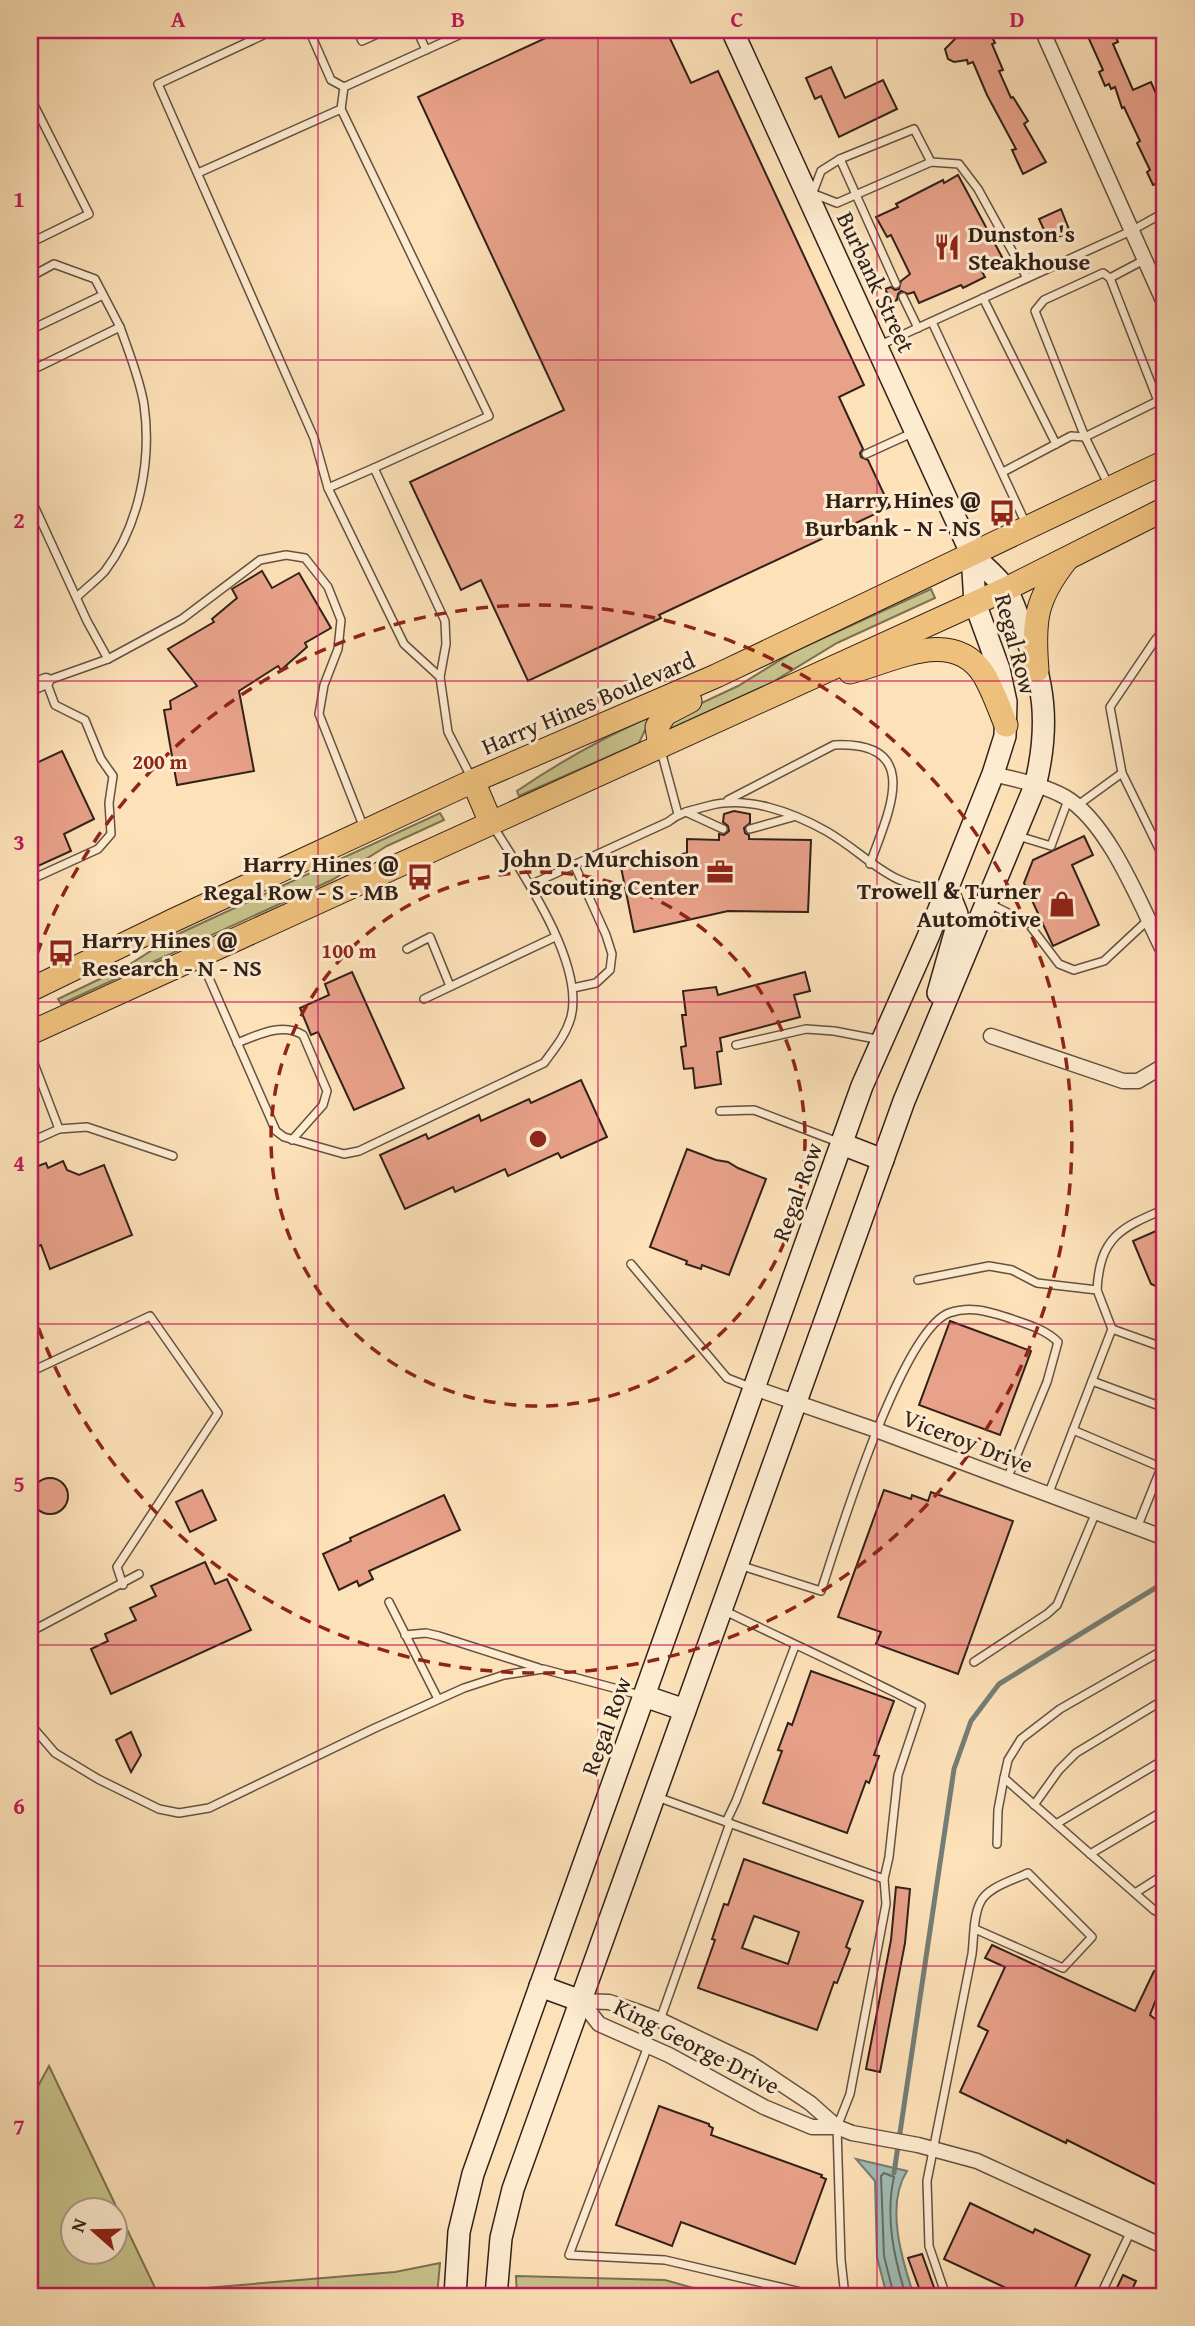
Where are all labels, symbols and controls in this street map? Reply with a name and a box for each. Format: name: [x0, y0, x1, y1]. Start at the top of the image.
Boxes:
text: A: [171, 2, 186, 35]
text: B: [451, 2, 465, 35]
text: C: [730, 2, 744, 35]
text: D: [1010, 2, 1025, 35]
text: 1: [13, 182, 25, 215]
street label: Burbank Street: [828, 206, 924, 359]
place label: Dunston's Steakhouse: [968, 216, 1090, 279]
restaurant icon: Dunston's Steakhouse: [932, 232, 962, 262]
place label: Harry Hines @ Burbank - N - NS: [805, 482, 981, 545]
bus stop icon: Harry Hines @ Burbank - N - NS: [987, 498, 1017, 528]
text: 2: [13, 503, 25, 536]
street label: Regal Row: [986, 590, 1046, 698]
street label: Harry Hines Boulevard: [476, 642, 700, 764]
text: 200 m: [132, 746, 188, 777]
text: 3: [13, 825, 25, 858]
place label: John D. Murchison Scouting Center: [498, 841, 699, 904]
place label: Harry Hines @ Regal Row - S - MB: [204, 846, 399, 909]
office icon: John D. Murchison Scouting Center: [705, 857, 735, 887]
bus stop icon: Harry Hines @ Regal Row - S - MB: [405, 862, 435, 892]
place label: Trowell & Turner Automotive: [857, 873, 1041, 936]
shop icon: Trowell & Turner Automotive: [1047, 889, 1077, 919]
place label: Harry Hines @ Research - N - NS: [82, 922, 262, 985]
text: 100 m: [321, 935, 377, 966]
bus stop icon: Harry Hines @ Research - N - NS: [46, 938, 76, 968]
centre of rings: [526, 1127, 550, 1151]
street label: Regal Row: [763, 1138, 831, 1246]
text: 4: [13, 1146, 25, 1179]
street label: Viceroy Drive: [898, 1400, 1038, 1482]
text: 5: [13, 1467, 25, 1500]
street label: Regal Row: [572, 1672, 640, 1780]
text: 6: [13, 1789, 25, 1822]
street label: King George Drive: [608, 1989, 786, 2103]
text: 7: [13, 2110, 25, 2143]
north arrow: [60, 2196, 130, 2266]
text: N: [63, 2214, 93, 2236]

